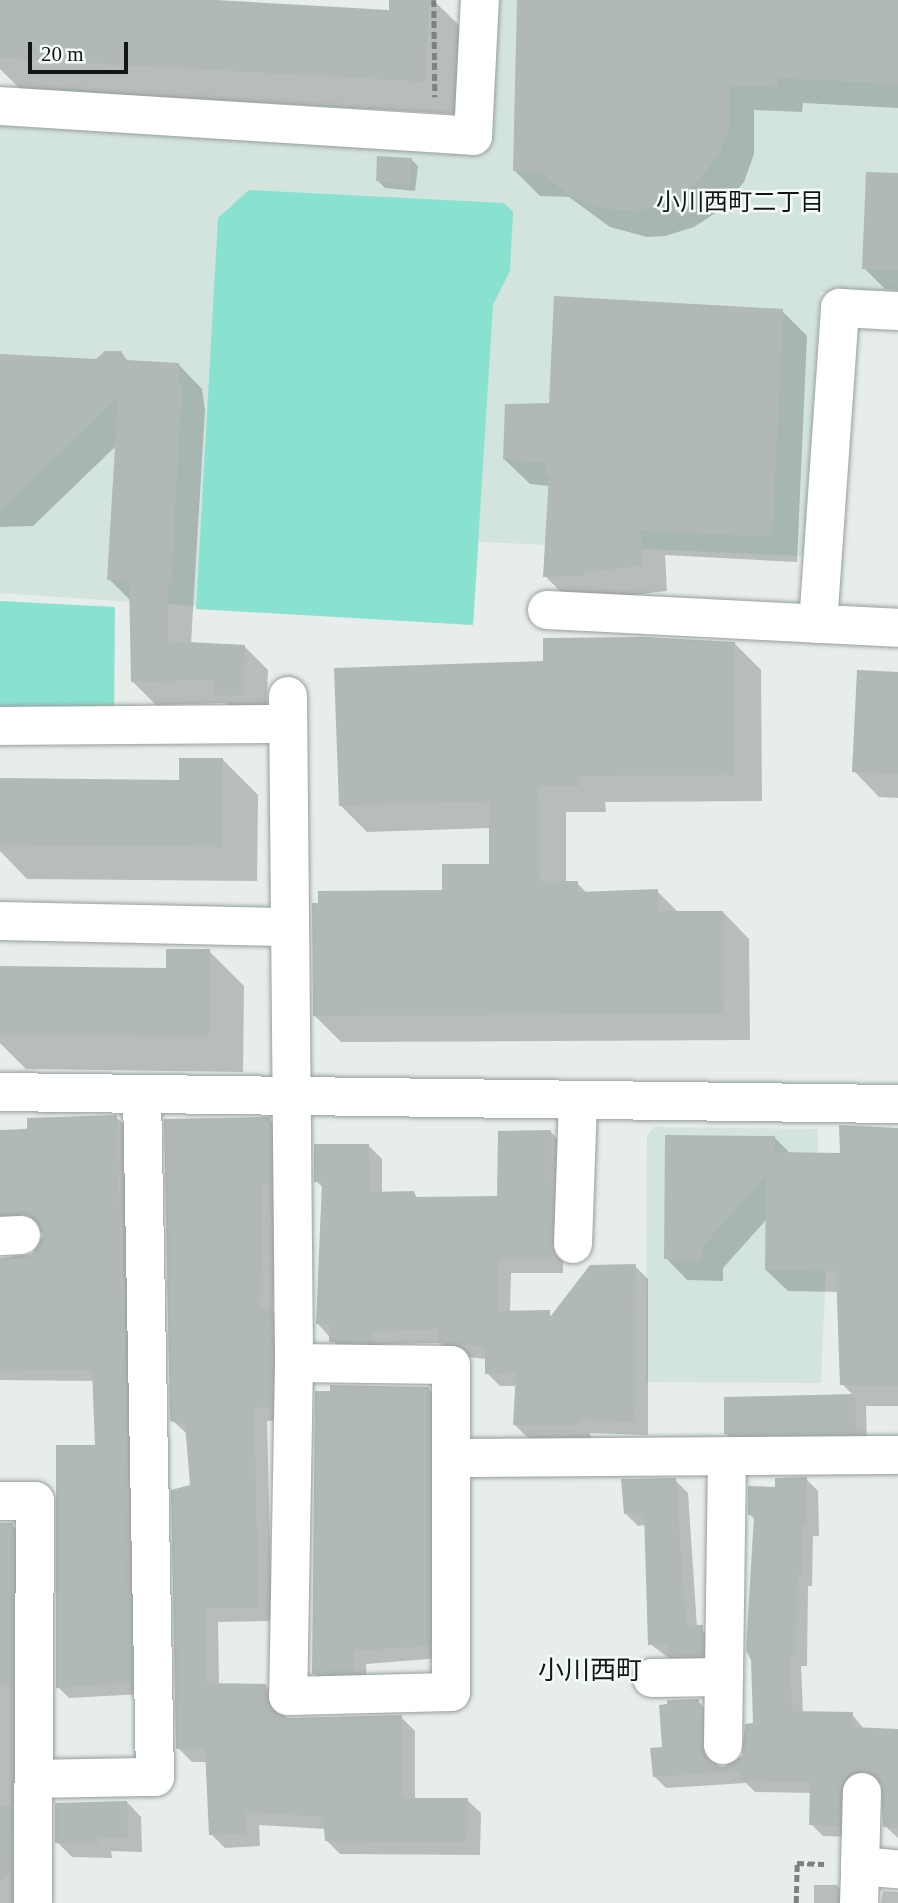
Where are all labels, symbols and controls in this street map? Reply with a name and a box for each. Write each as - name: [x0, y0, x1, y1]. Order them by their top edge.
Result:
- scale bar: [32, 28, 131, 72]
- text: 20 m: [41, 42, 84, 66]
- district label: 小川西町二丁目: [656, 189, 824, 217]
- district label: 小川西町: [538, 1655, 642, 1687]

